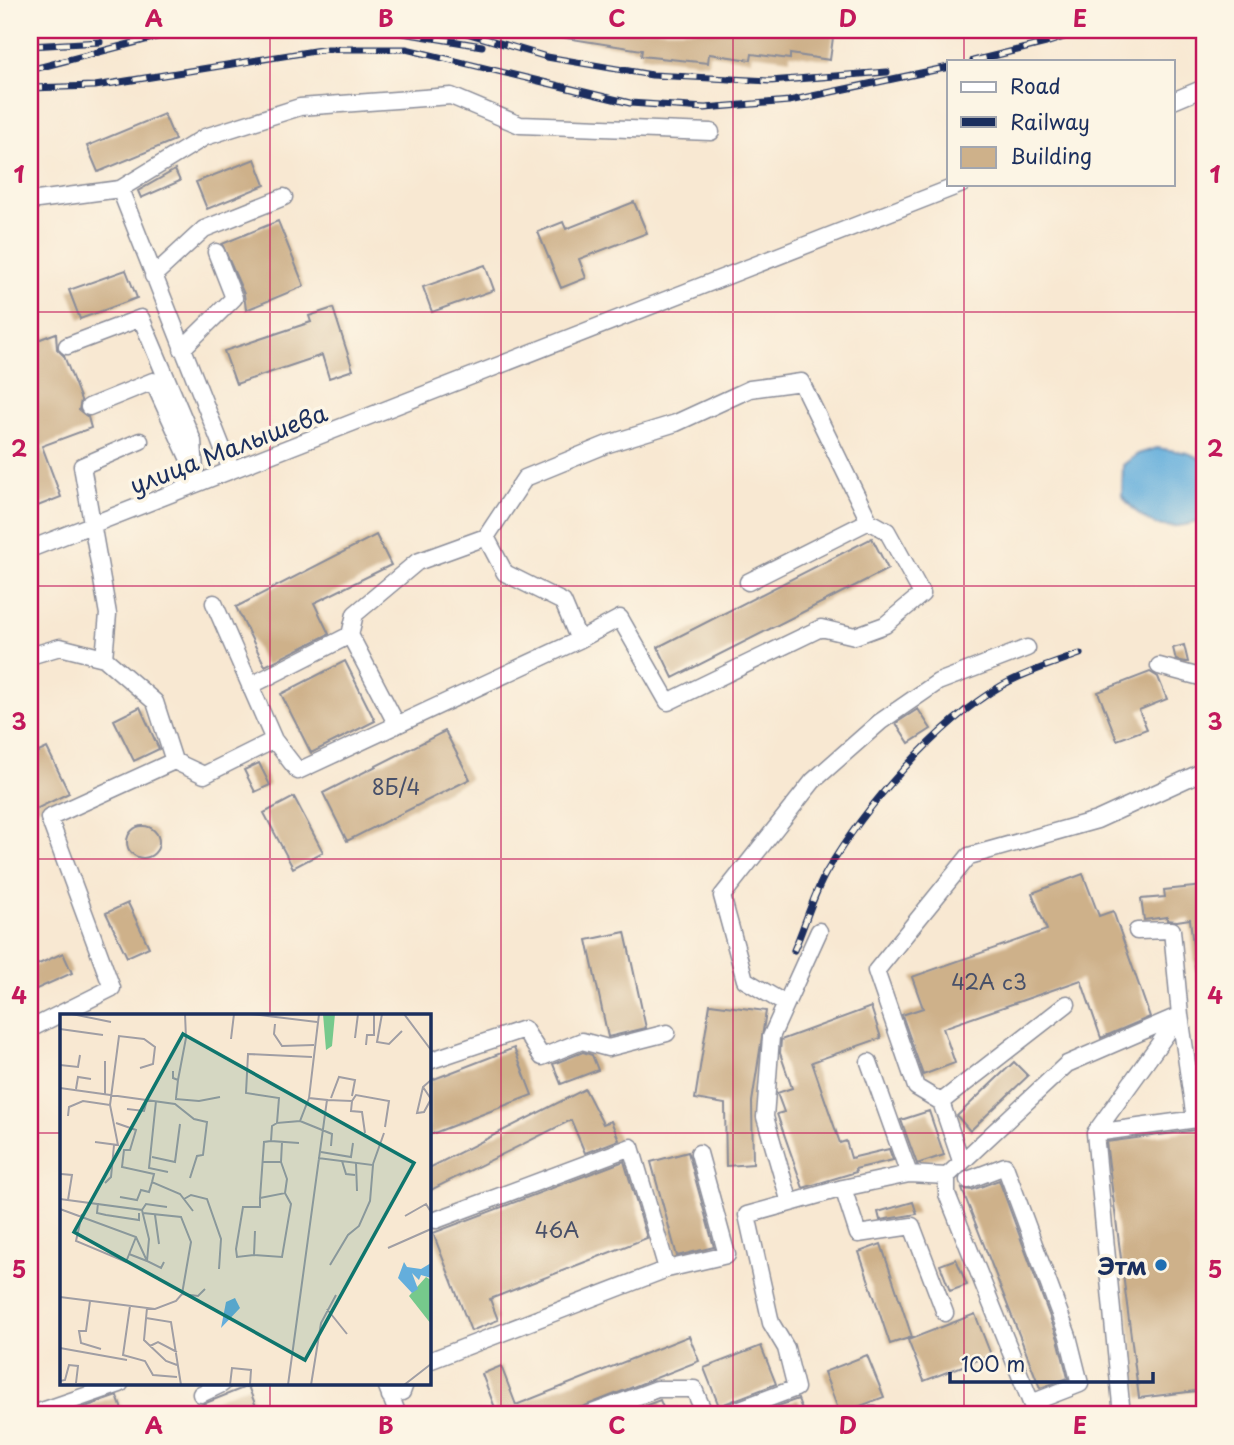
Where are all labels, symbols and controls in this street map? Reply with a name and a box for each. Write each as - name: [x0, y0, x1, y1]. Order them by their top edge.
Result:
- text: A: [145, 0, 163, 35]
- text: B: [378, 0, 394, 35]
- text: C: [608, 0, 626, 35]
- text: D: [839, 0, 857, 35]
- text: E: [1073, 0, 1087, 35]
- legend: [947, 60, 1174, 186]
- text: Road: [1010, 69, 1061, 101]
- text: Railway: [1010, 105, 1090, 137]
- text: Building: [1010, 139, 1092, 171]
- text: 1: [14, 156, 25, 191]
- text: 1: [1210, 156, 1221, 191]
- street label: улица Малышева: [124, 394, 332, 502]
- text: 2: [11, 430, 27, 465]
- text: 2: [1207, 430, 1223, 465]
- text: 3: [11, 703, 27, 738]
- text: 3: [1207, 703, 1223, 738]
- house number: 8Б/4: [372, 770, 420, 802]
- house number: 42А с3: [951, 965, 1027, 997]
- text: 4: [11, 977, 27, 1012]
- text: 4: [1207, 977, 1223, 1012]
- inset map: [60, 1014, 430, 1386]
- house number: 46А: [535, 1213, 579, 1245]
- place label: Этм: [1097, 1247, 1147, 1283]
- text: 5: [12, 1251, 26, 1286]
- text: 5: [1208, 1251, 1222, 1286]
- marker: Этм: [1153, 1257, 1169, 1273]
- scale bar: [950, 1340, 1154, 1384]
- text: 100 m: [961, 1347, 1025, 1379]
- text: A: [145, 1407, 163, 1442]
- text: B: [378, 1407, 394, 1442]
- text: C: [608, 1407, 626, 1442]
- text: D: [839, 1407, 857, 1442]
- text: E: [1073, 1407, 1087, 1442]

